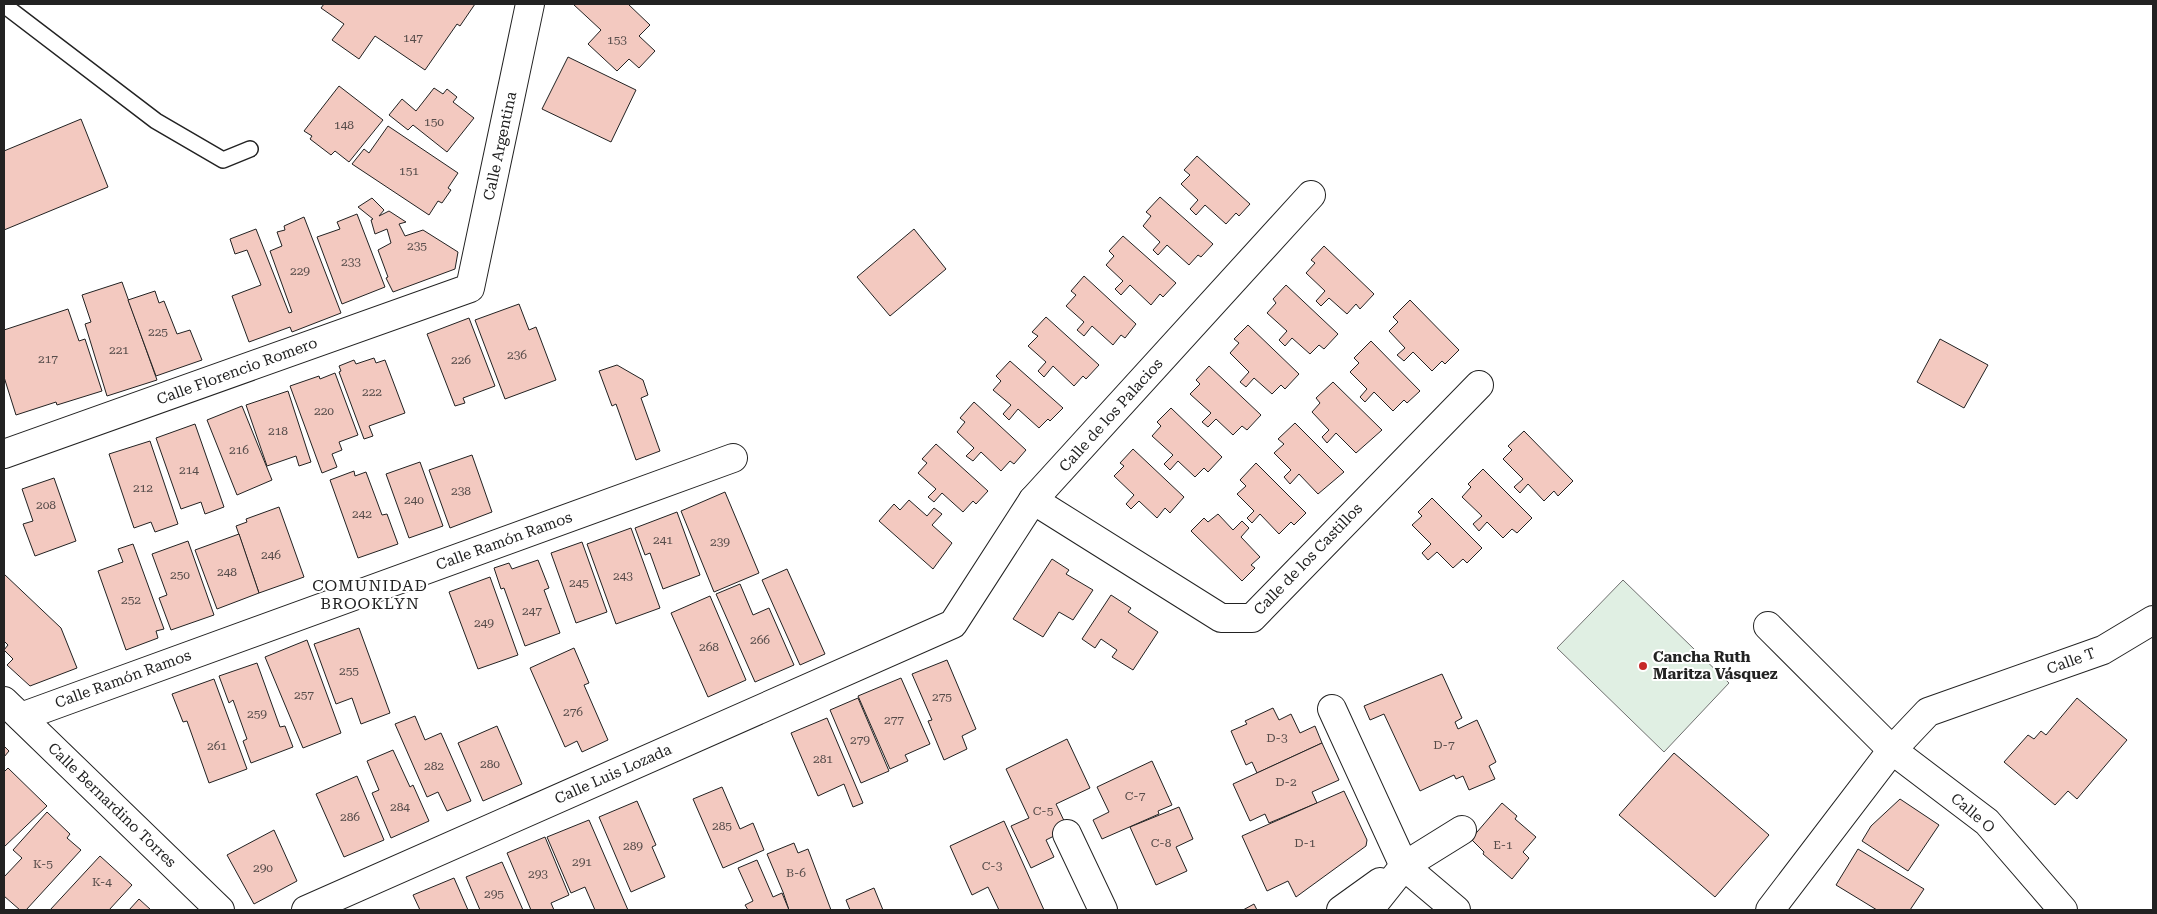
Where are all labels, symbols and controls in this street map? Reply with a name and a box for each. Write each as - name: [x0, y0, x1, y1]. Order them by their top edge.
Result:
- house number: 147: [403, 31, 423, 45]
- house number: 153: [607, 33, 627, 47]
- street label: Calle Argentina: [480, 90, 520, 202]
- house number: 150: [424, 115, 444, 129]
- house number: 148: [334, 118, 354, 132]
- house number: 151: [399, 164, 419, 178]
- house number: 235: [407, 239, 427, 253]
- house number: 233: [341, 255, 361, 269]
- house number: 229: [290, 264, 310, 278]
- house number: 225: [148, 325, 168, 339]
- street label: Calle Florencio Romero: [154, 334, 320, 408]
- house number: 221: [109, 343, 129, 357]
- house number: 236: [507, 348, 527, 362]
- house number: 217: [38, 352, 58, 366]
- house number: 226: [451, 353, 471, 367]
- street label: Calle de los Palacios: [1055, 355, 1167, 475]
- house number: 222: [362, 385, 382, 399]
- house number: 220: [314, 404, 334, 418]
- house number: 218: [268, 424, 288, 438]
- house number: 216: [229, 443, 249, 457]
- house number: 214: [179, 463, 199, 477]
- house number: 212: [133, 481, 153, 495]
- house number: 238: [451, 484, 471, 498]
- house number: 240: [404, 493, 424, 507]
- house number: 208: [36, 498, 56, 512]
- street label: Calle de los Castillos: [1250, 499, 1366, 619]
- house number: 242: [352, 507, 372, 521]
- street label: Calle Ramón Ramos: [434, 508, 574, 574]
- house number: 241: [653, 533, 673, 547]
- house number: 239: [710, 535, 730, 549]
- house number: 246: [261, 548, 281, 562]
- house number: 248: [217, 565, 237, 579]
- house number: 250: [170, 568, 190, 582]
- house number: 243: [613, 569, 633, 583]
- district label: COMUNIDAD BROOKLYN: [312, 576, 428, 613]
- house number: 245: [569, 576, 589, 590]
- house number: 252: [121, 593, 141, 607]
- house number: 247: [522, 604, 542, 618]
- house number: 249: [474, 616, 494, 630]
- house number: 266: [750, 633, 770, 647]
- house number: 268: [699, 640, 719, 654]
- street label: Calle T: [2044, 644, 2098, 678]
- street label: Calle Ramón Ramos: [53, 646, 193, 712]
- place label: Cancha Ruth Maritza Vásquez: [1653, 648, 1778, 683]
- marker: Cancha Ruth Maritza Vásquez: [1637, 660, 1649, 672]
- house number: 255: [339, 664, 359, 678]
- house number: 257: [294, 688, 314, 702]
- house number: 275: [932, 690, 952, 704]
- house number: 276: [563, 705, 583, 719]
- house number: 259: [247, 707, 267, 721]
- house number: 277: [884, 713, 904, 727]
- house number: D-3: [1266, 731, 1288, 745]
- house number: 279: [850, 733, 870, 747]
- house number: D-7: [1433, 738, 1455, 752]
- street label: Calle Bernardino Torres: [44, 739, 180, 871]
- house number: 261: [207, 739, 227, 753]
- street label: Calle Luis Lozada: [552, 740, 674, 808]
- house number: 281: [813, 752, 833, 766]
- house number: 280: [480, 757, 500, 771]
- house number: 282: [424, 759, 444, 773]
- house number: D-2: [1275, 775, 1297, 789]
- house number: C-7: [1125, 789, 1146, 803]
- street label: Calle O: [1947, 789, 1999, 837]
- house number: 284: [390, 800, 410, 814]
- house number: C-5: [1033, 804, 1054, 818]
- house number: 286: [340, 810, 360, 824]
- house number: 285: [712, 819, 732, 833]
- house number: C-8: [1151, 836, 1172, 850]
- house number: D-1: [1294, 836, 1316, 850]
- house number: E-1: [1493, 838, 1513, 852]
- house number: 289: [623, 839, 643, 853]
- house number: 291: [572, 855, 592, 869]
- house number: K-5: [33, 857, 53, 871]
- house number: C-3: [982, 859, 1003, 873]
- house number: 290: [253, 861, 273, 875]
- house number: B-6: [786, 866, 806, 880]
- house number: 293: [528, 867, 548, 881]
- house number: K-4: [92, 875, 112, 889]
- house number: 295: [484, 887, 504, 901]

